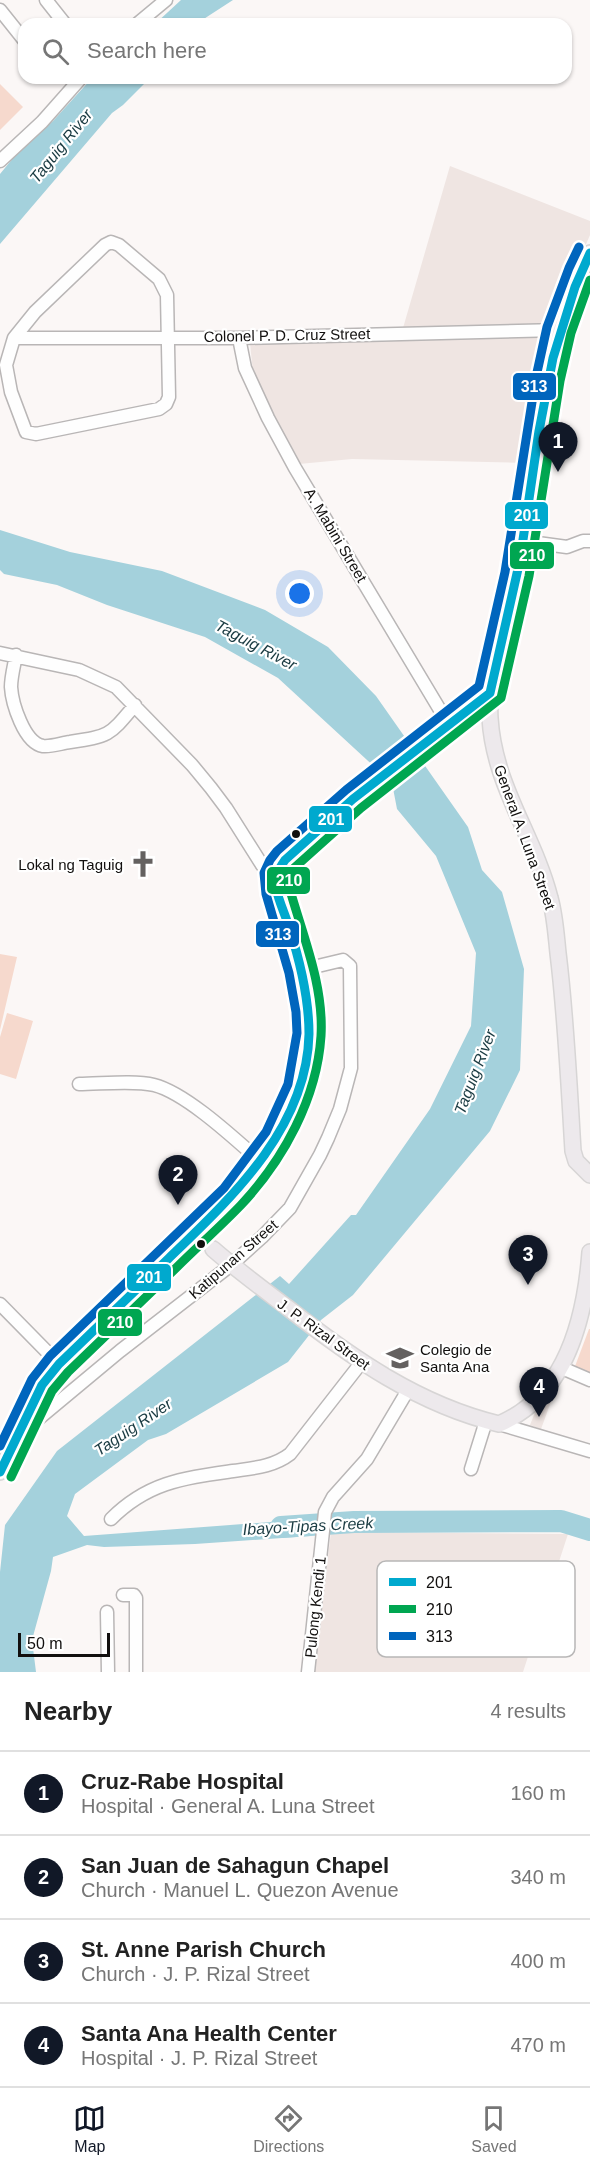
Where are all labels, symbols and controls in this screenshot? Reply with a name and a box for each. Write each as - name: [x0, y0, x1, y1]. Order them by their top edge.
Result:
- search box: [18, 18, 572, 84]
- icon: search: [39, 35, 72, 68]
- text: Search here: [87, 38, 207, 63]
- water label: Taguig River: [26, 105, 96, 186]
- street label: Colonel P. D. Cruz Street: [204, 325, 371, 345]
- line badge: 313: [512, 372, 557, 401]
- text: 313: [521, 378, 547, 395]
- pin: 1: [538, 422, 578, 472]
- street label: A. Mabini Street: [301, 485, 371, 586]
- line badge: 201: [504, 501, 549, 530]
- text: 201: [514, 507, 540, 524]
- line badge: 210: [509, 541, 555, 570]
- text: 210: [519, 547, 545, 564]
- your location: [285, 579, 314, 608]
- water label: Taguig River: [213, 617, 300, 674]
- street label: General A. Luna Street: [491, 762, 559, 912]
- line badge: 201: [308, 805, 353, 833]
- text: 201: [318, 811, 344, 828]
- unlabelled marker: [290, 828, 302, 840]
- church icon: Lokal ng Taguig: [128, 849, 158, 879]
- place label: Lokal ng Taguig: [18, 856, 123, 873]
- line badge: 210: [266, 866, 311, 895]
- text: 210: [276, 872, 302, 889]
- line badge: 313: [255, 920, 300, 948]
- text: 313: [265, 926, 291, 943]
- water label: Taguig River: [451, 1027, 499, 1117]
- pin: 2: [158, 1156, 198, 1205]
- street label: Katipunan Street: [185, 1215, 281, 1302]
- pin: 3: [508, 1236, 548, 1285]
- unlabelled marker: [195, 1238, 207, 1250]
- line badge: 201: [126, 1263, 172, 1292]
- text: 201: [136, 1269, 162, 1286]
- street label: J. P. Rizal Street: [275, 1295, 374, 1374]
- line badge: 210: [97, 1308, 143, 1337]
- text: 210: [107, 1314, 133, 1331]
- place label: Colegio de Santa Ana: [420, 1341, 492, 1375]
- school or university icon: Colegio de Santa Ana: [385, 1343, 415, 1373]
- pin: 4: [520, 1368, 558, 1417]
- water label: Taguig River: [91, 1395, 175, 1459]
- water label: Ibayo-Tipas Creek: [242, 1514, 375, 1538]
- street label: Pulong Kendi 1: [301, 1556, 329, 1658]
- legend: [377, 1561, 575, 1657]
- text: 201: [426, 1574, 453, 1591]
- text: 210: [426, 1601, 453, 1618]
- text: 313: [426, 1628, 453, 1645]
- scale bar: [18, 1630, 110, 1658]
- text: 50 m: [27, 1635, 63, 1652]
- text: Nearby: [24, 1696, 112, 1726]
- text: 4 results: [490, 1700, 566, 1722]
- text: Cruz-Rabe Hospital: [81, 1769, 284, 1794]
- text: 1: [38, 1782, 49, 1804]
- text: 160 m: [510, 1782, 566, 1804]
- text: Hospital · General A. Luna Street: [81, 1795, 375, 1817]
- text: San Juan de Sahagun Chapel: [81, 1853, 389, 1878]
- text: 2: [38, 1866, 49, 1888]
- text: 340 m: [510, 1866, 566, 1888]
- text: Church · Manuel L. Quezon Avenue: [81, 1879, 399, 1901]
- text: St. Anne Parish Church: [81, 1937, 326, 1962]
- text: 3: [38, 1950, 49, 1972]
- text: 400 m: [510, 1950, 566, 1972]
- text: Church · J. P. Rizal Street: [81, 1963, 310, 1985]
- text: Santa Ana Health Center: [81, 2021, 337, 2046]
- text: 4: [38, 2034, 49, 2056]
- text: 470 m: [510, 2034, 566, 2056]
- text: Hospital · J. P. Rizal Street: [81, 2047, 317, 2069]
- tab: Map: [73, 2102, 106, 2156]
- tab: Directions: [253, 2102, 324, 2156]
- tab: Saved: [471, 2102, 517, 2156]

